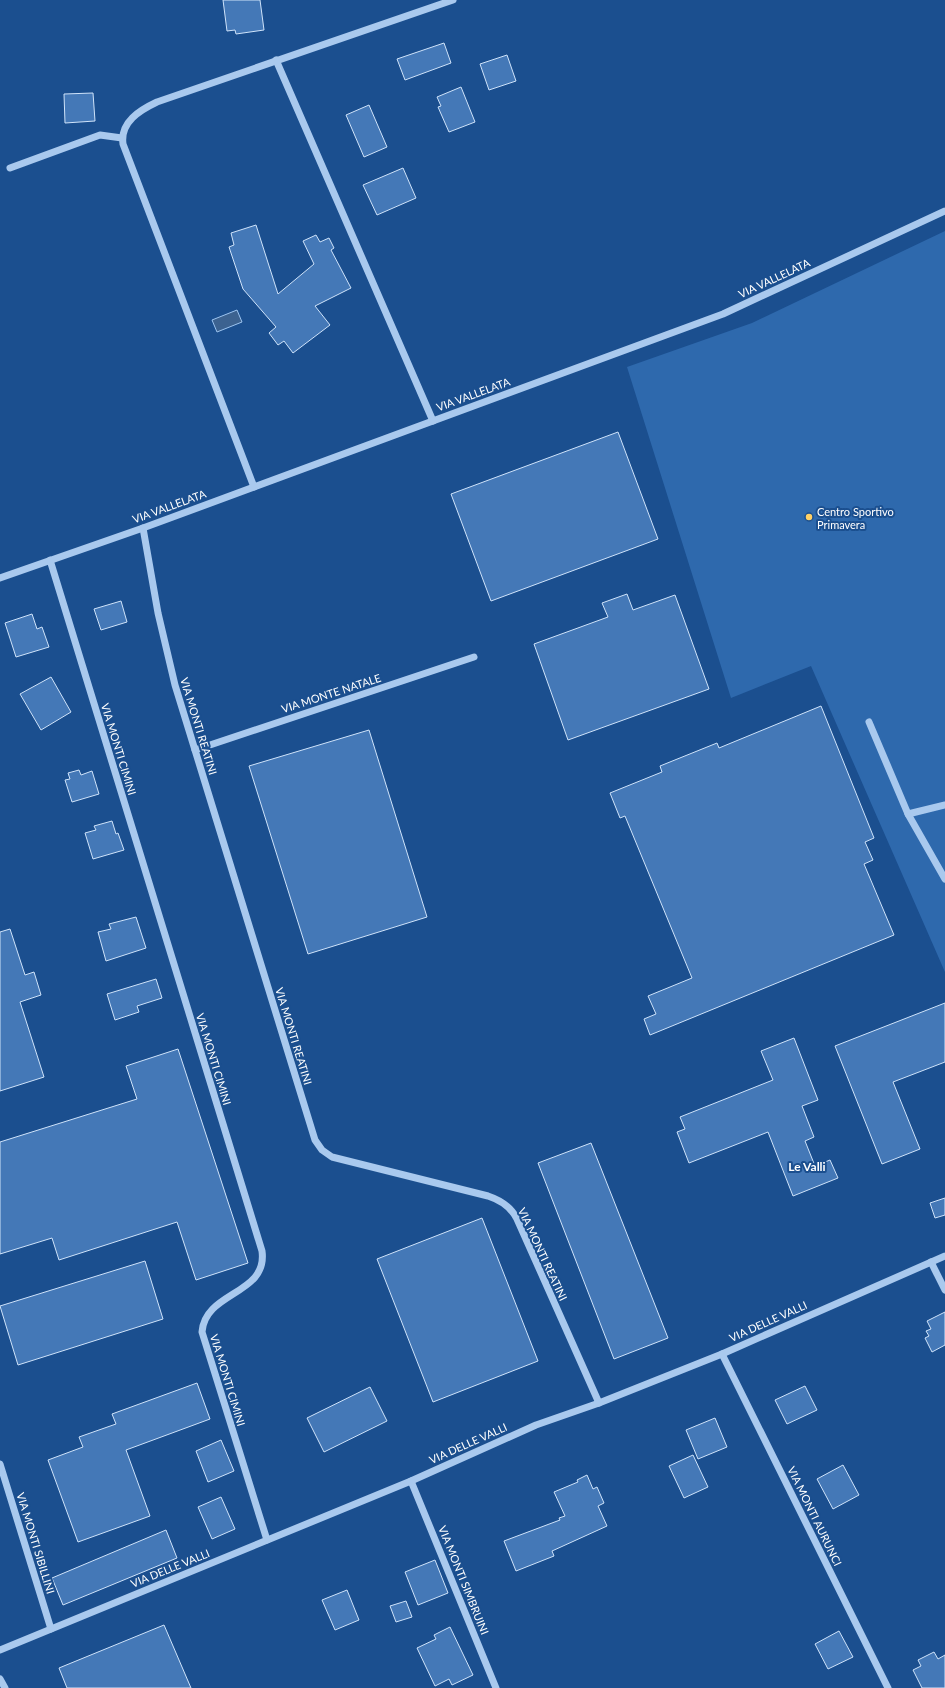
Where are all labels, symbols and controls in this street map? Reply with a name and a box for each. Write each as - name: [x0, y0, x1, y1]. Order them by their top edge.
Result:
- street label: VIA VALLELATA: [736, 256, 812, 300]
- street label: VIA VALLELATA: [434, 374, 512, 413]
- street label: VIA VALLELATA: [130, 486, 208, 525]
- place label: Centro Sportivo Primavera: [817, 505, 894, 531]
- marker: Centro Sportivo Primavera: [804, 512, 814, 522]
- street label: VIA MONTE NATALE: [280, 671, 382, 715]
- street label: VIA MONTI REATINI: [178, 676, 220, 776]
- street label: VIA MONTI CIMINI: [99, 701, 139, 797]
- street label: VIA MONTI REATINI: [273, 986, 315, 1086]
- street label: VIA MONTI CIMINI: [194, 1011, 234, 1107]
- district label: Le Valli: [788, 1159, 826, 1174]
- street label: VIA MONTI REATINI: [516, 1205, 570, 1303]
- street label: VIA DELLE VALLI: [727, 1298, 809, 1344]
- street label: VIA MONTI CIMINI: [208, 1332, 248, 1428]
- street label: VIA DELLE VALLI: [427, 1420, 509, 1466]
- street label: VIA MONTI AURUNCI: [785, 1464, 845, 1568]
- street label: VIA MONTI SIBILLINI: [14, 1491, 58, 1595]
- street label: VIA MONTI SIMBRUINI: [436, 1524, 492, 1636]
- street label: VIA DELLE VALLI: [129, 1546, 211, 1590]

